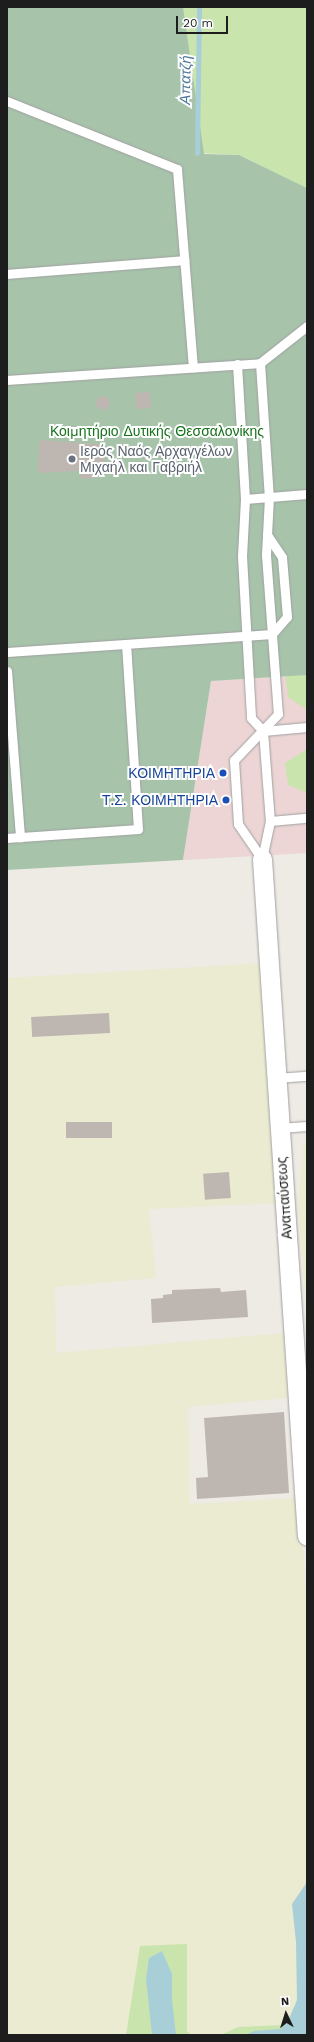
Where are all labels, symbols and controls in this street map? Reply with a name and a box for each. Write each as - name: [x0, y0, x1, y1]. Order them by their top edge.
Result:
- scale bar: [178, 8, 230, 34]
- text: 20 m: [183, 16, 213, 30]
- water label: Απατζή: [177, 55, 195, 105]
- park label: Κοιμητήριο Δυτικής Θεσσαλονίκης: [50, 423, 264, 439]
- place label: Ιερός Ναός Αρχαγγέλων Μιχαήλ και Γαβριήλ: [80, 443, 232, 476]
- marker: Ιερός Ναός Αρχαγγέλων Μιχαήλ και Γαβριήλ: [67, 454, 77, 464]
- place label: ΚΟΙΜΗΤΗΡΙΑ: [128, 765, 215, 781]
- marker: ΚΟΙΜΗΤΗΡΙΑ: [218, 768, 228, 778]
- place label: Τ.Σ. ΚΟΙΜΗΤΗΡΙΑ: [102, 792, 218, 808]
- marker: Τ.Σ. ΚΟΙΜΗΤΗΡΙΑ: [221, 795, 231, 805]
- street label: Αναπαύσεως: [273, 1156, 295, 1240]
- north arrow: [266, 1994, 306, 2034]
- text: N: [281, 1995, 290, 2008]

